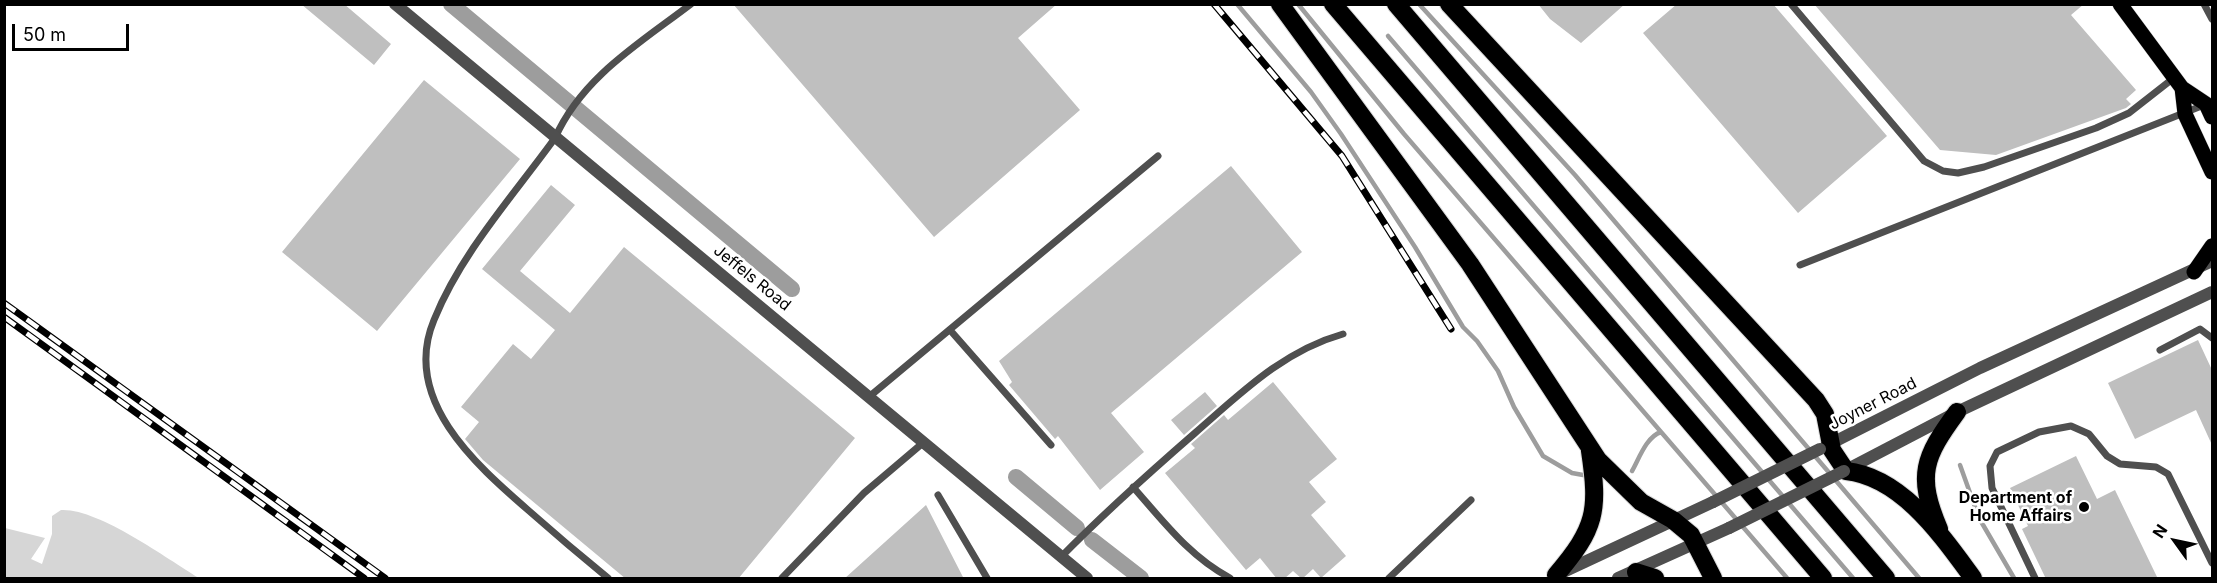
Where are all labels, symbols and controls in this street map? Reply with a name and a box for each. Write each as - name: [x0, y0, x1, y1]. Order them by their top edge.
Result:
- scale bar: [15, 12, 132, 50]
- text: 50 m: [23, 24, 66, 45]
- street label: Jeffels Road: [709, 241, 795, 315]
- street label: Joyner Road: [1826, 374, 1920, 434]
- place label: Department of Home Affairs: [1959, 488, 2072, 526]
- marker: Department of Home Affairs: [2077, 500, 2091, 514]
- north arrow: [2145, 511, 2205, 571]
- text: N: [2148, 521, 2172, 542]

